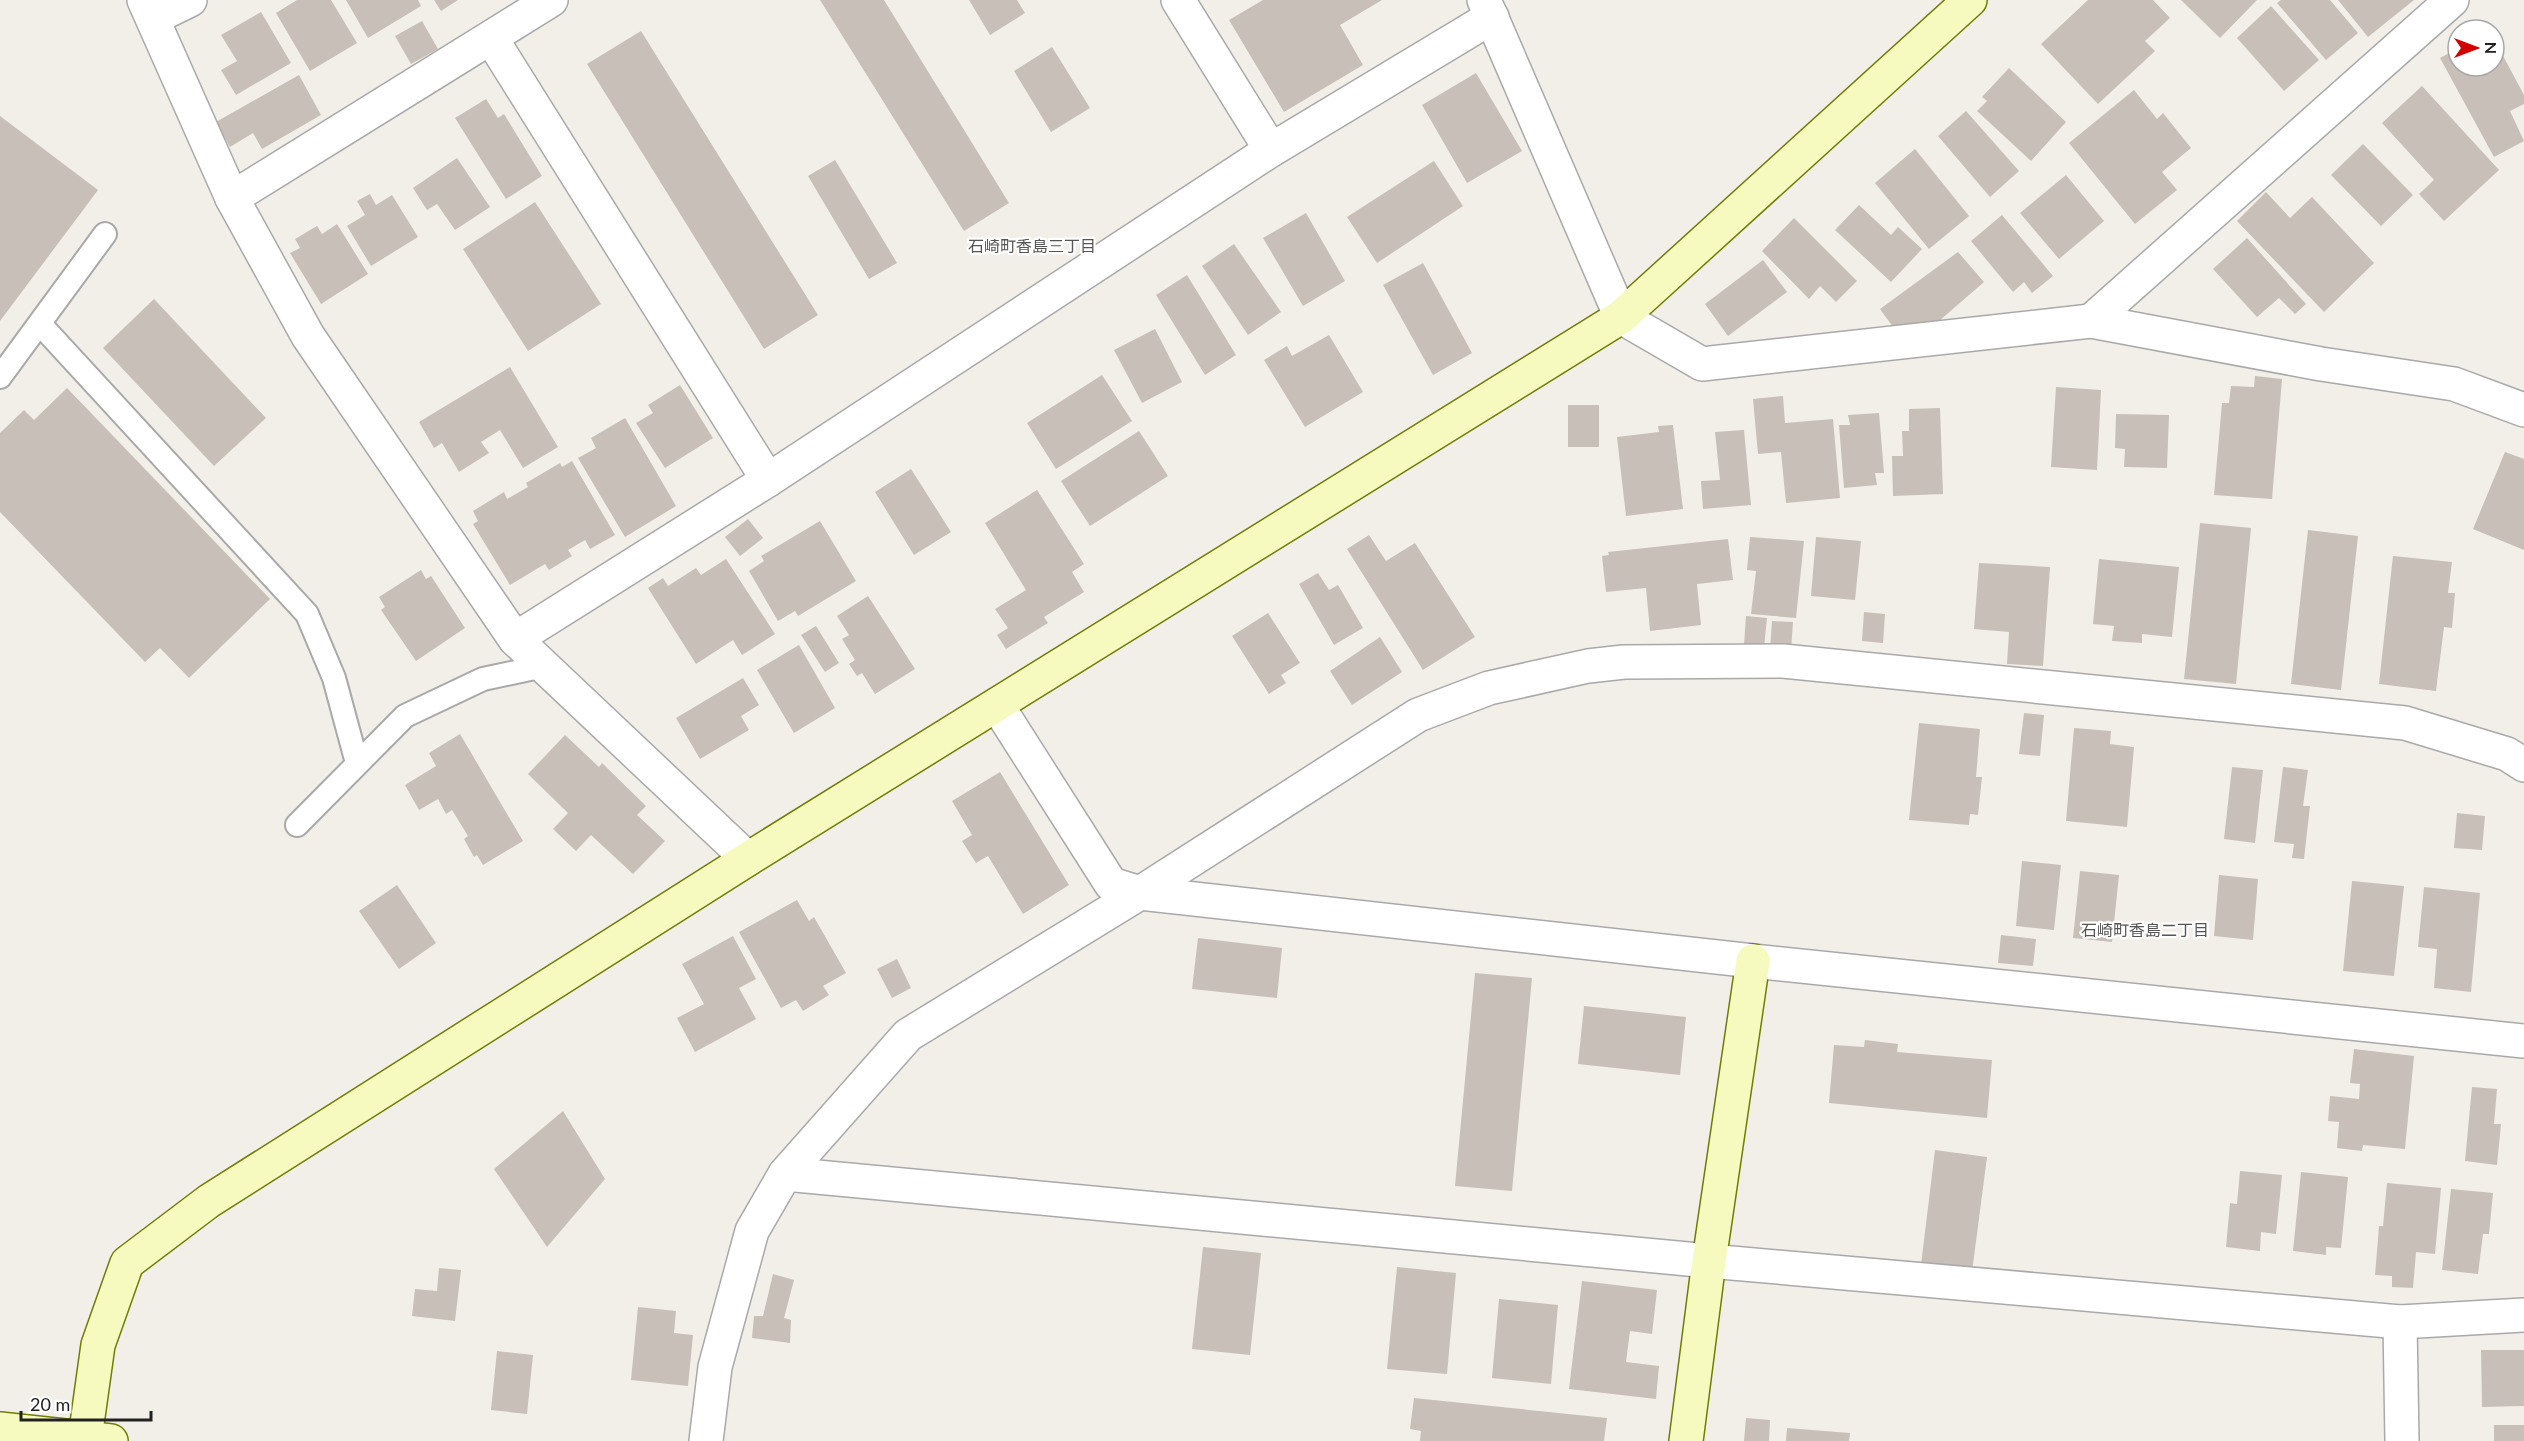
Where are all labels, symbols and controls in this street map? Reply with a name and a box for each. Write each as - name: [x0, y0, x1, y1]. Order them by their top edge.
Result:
- north arrow: [2446, 18, 2506, 78]
- text: N: [2482, 42, 2501, 54]
- district label: 石崎町香島三丁目: [968, 236, 1096, 255]
- district label: 石崎町香島二丁目: [2081, 920, 2209, 939]
- scale bar: [21, 1384, 152, 1422]
- text: 20 m: [30, 1393, 70, 1415]

